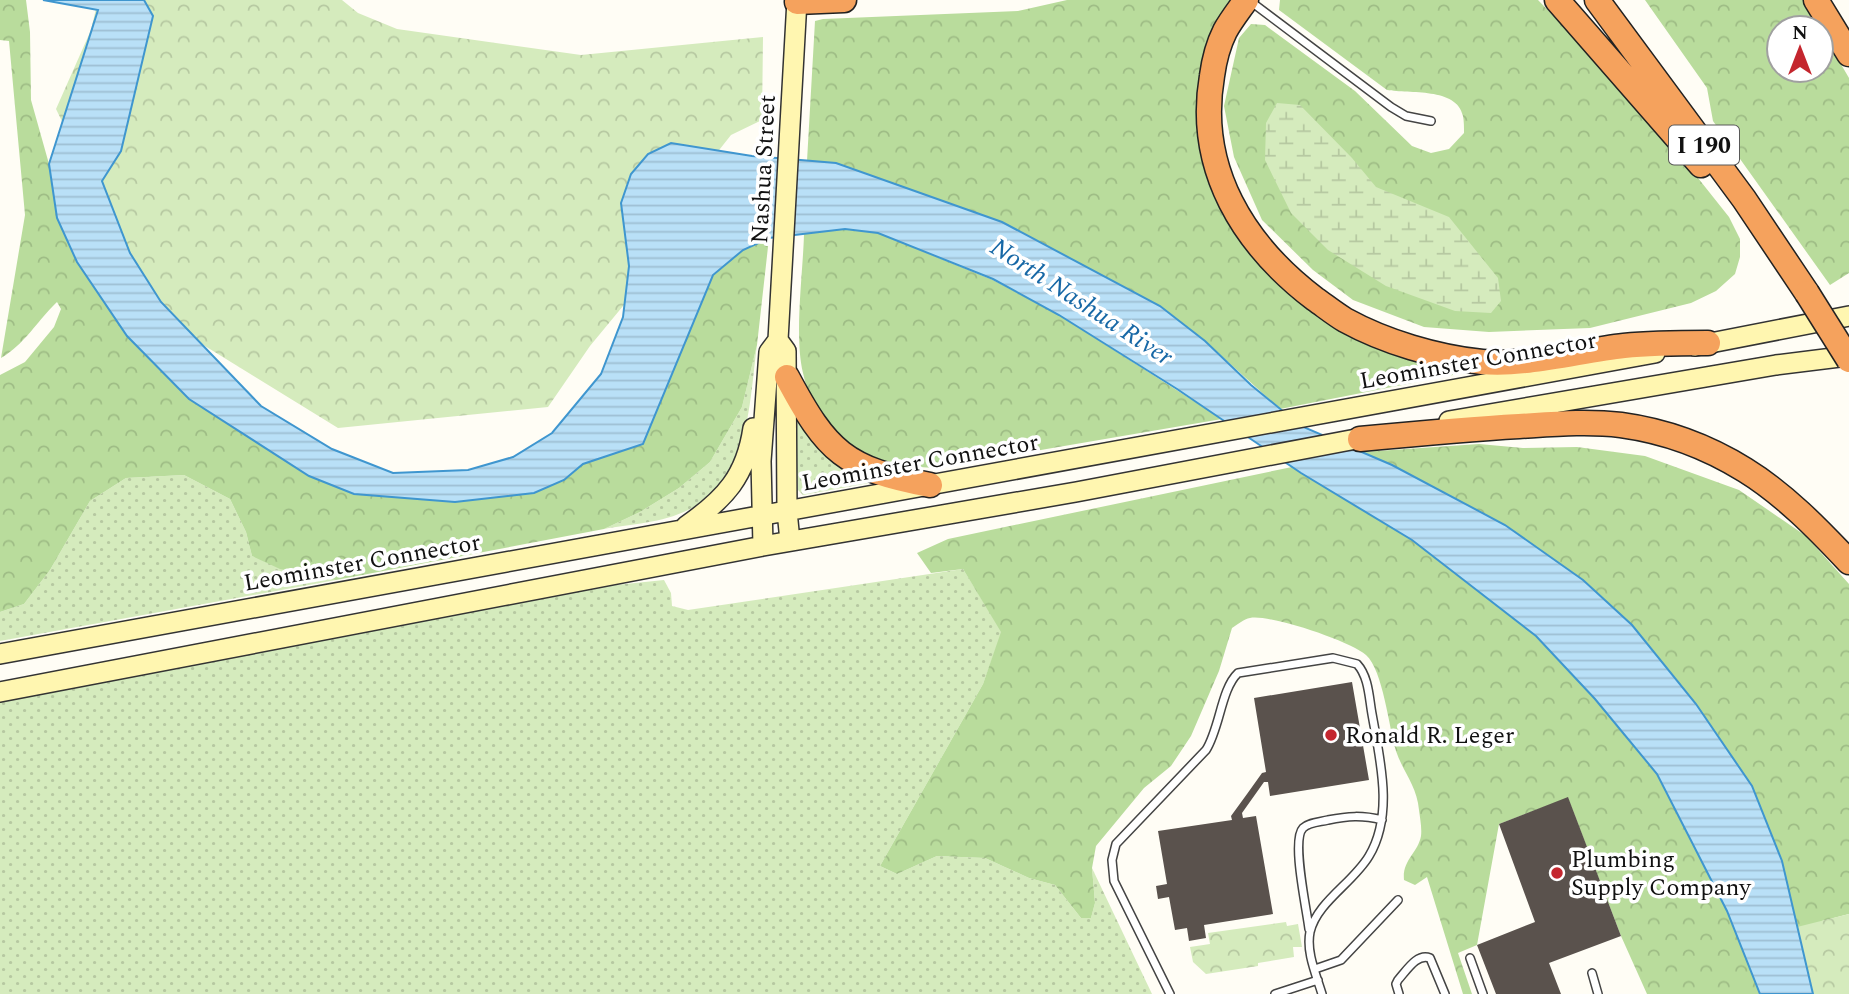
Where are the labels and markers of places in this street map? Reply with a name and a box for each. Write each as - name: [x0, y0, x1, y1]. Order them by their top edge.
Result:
- place label: Ronald R. Leger: [1345, 718, 1514, 754]
- marker: Ronald R. Leger: [1323, 727, 1339, 743]
- place label: Plumbing Supply Company: [1571, 842, 1752, 906]
- marker: Plumbing Supply Company: [1549, 865, 1565, 881]

